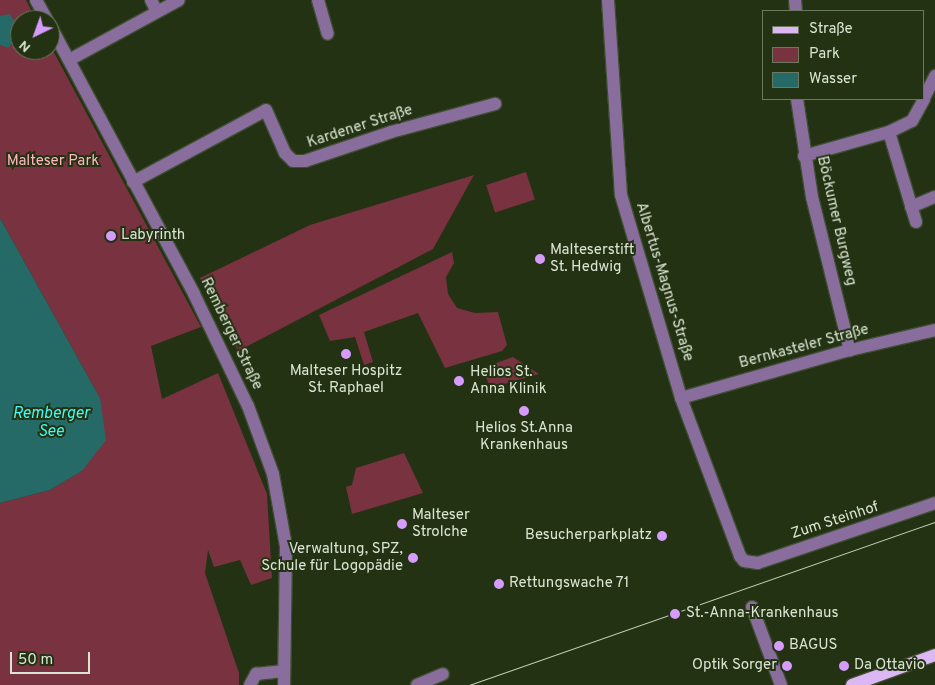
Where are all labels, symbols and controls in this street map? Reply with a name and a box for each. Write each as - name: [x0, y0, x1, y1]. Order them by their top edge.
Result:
- north arrow: [10, 10, 60, 60]
- legend: [762, 10, 925, 100]
- text: Straße: [809, 20, 853, 39]
- text: N: [16, 36, 35, 55]
- text: Park: [809, 45, 840, 64]
- text: Wasser: [809, 70, 857, 89]
- street label: Kardener Straße: [305, 101, 415, 153]
- park label: Malteser Park: [7, 153, 99, 171]
- street label: Böckumer Burgweg: [812, 154, 860, 288]
- street label: Albertus-Magnus-Straße: [631, 200, 697, 364]
- place label: Labyrinth: [121, 227, 185, 245]
- marker: Labyrinth: [105, 230, 117, 242]
- place label: Malteserstift St. Hedwig: [550, 241, 635, 276]
- marker: Malteserstift St. Hedwig: [534, 253, 546, 265]
- street label: Remberger Straße: [196, 275, 266, 393]
- street label: Bernkasteler Straße: [737, 321, 871, 373]
- marker: Malteser Hospitz St. Raphael: [340, 348, 352, 360]
- place label: Malteser Hospitz St. Raphael: [290, 362, 402, 397]
- place label: Helios St. Anna Klinik: [470, 363, 547, 398]
- marker: Helios St. Anna Klinik: [452, 374, 466, 388]
- water label: Remberger See: [12, 404, 90, 442]
- marker: Helios St.Anna Krankenhaus: [518, 405, 530, 417]
- place label: Helios St.Anna Krankenhaus: [475, 419, 573, 454]
- street label: Zum Steinhof: [789, 498, 881, 544]
- place label: Malteser Strolche: [412, 506, 470, 541]
- marker: Malteser Strolche: [396, 518, 408, 530]
- place label: Besucherparkplatz: [525, 527, 652, 545]
- marker: Besucherparkplatz: [656, 530, 668, 542]
- place label: Verwaltung, SPZ, Schule für Logopädie: [261, 540, 403, 575]
- marker: Verwaltung, SPZ, Schule für Logopädie: [407, 552, 419, 564]
- place label: Rettungswache 71: [509, 575, 630, 593]
- marker: Rettungswache 71: [493, 578, 505, 590]
- place label: St.-Anna-Krankenhaus: [686, 605, 838, 623]
- marker: St.-Anna-Krankenhaus: [668, 607, 682, 621]
- place label: BAGUS: [789, 637, 838, 655]
- marker: BAGUS: [773, 640, 785, 652]
- scale bar: [12, 642, 92, 674]
- text: 50 m: [18, 651, 53, 670]
- place label: Optik Sorger: [692, 657, 777, 675]
- place label: Da Ottavio: [854, 657, 925, 675]
- marker: Optik Sorger: [781, 660, 793, 672]
- marker: Da Ottavio: [838, 660, 850, 672]

